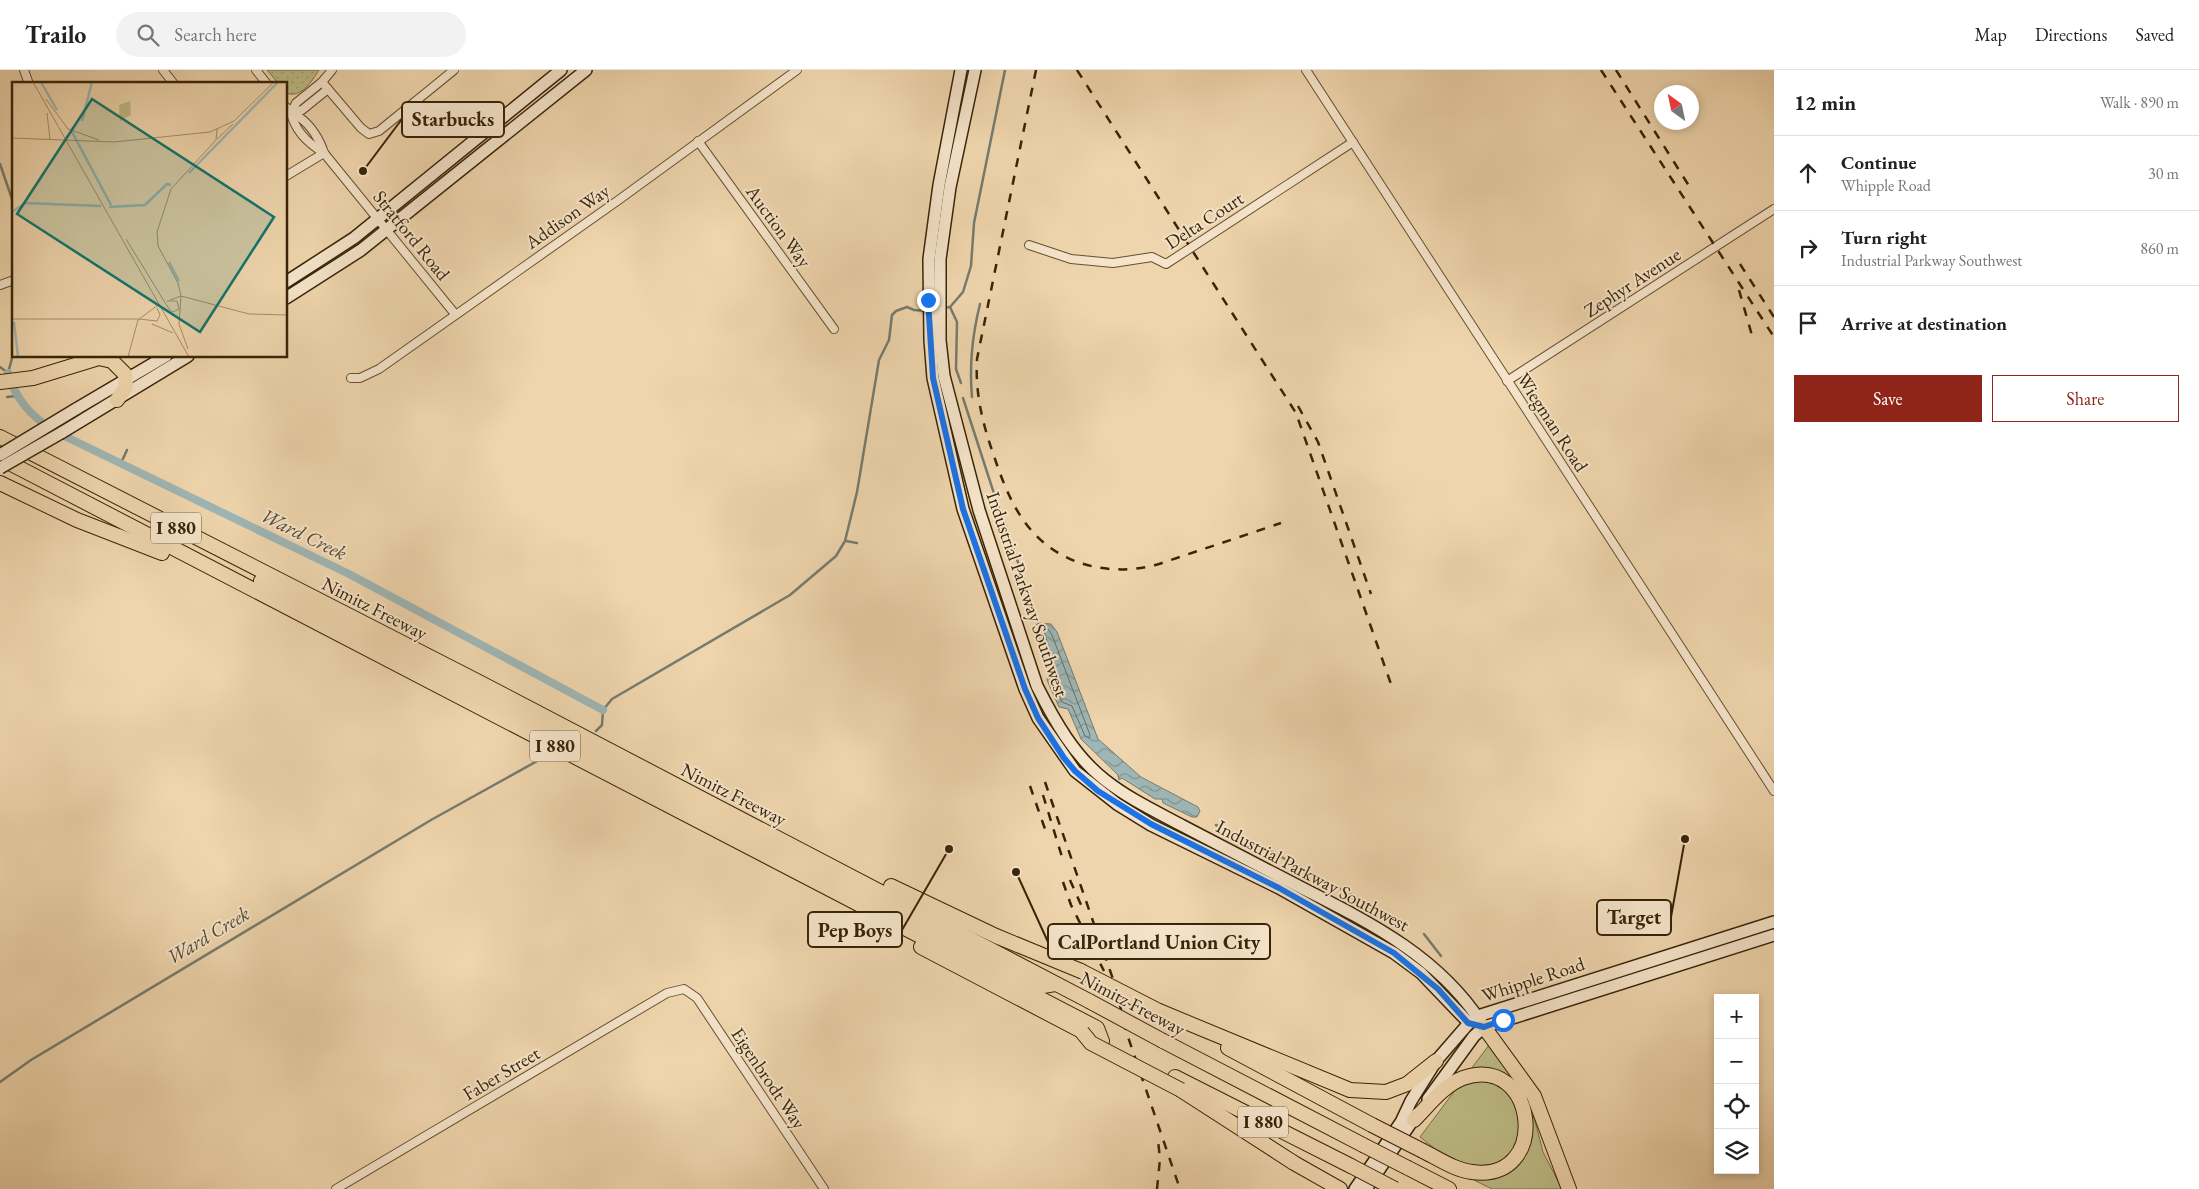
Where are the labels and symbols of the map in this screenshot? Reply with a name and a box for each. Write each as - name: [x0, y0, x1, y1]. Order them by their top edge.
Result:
- inset map: [12, 82, 288, 358]
- north arrow: [1654, 85, 1699, 130]
- callout: Starbucks: [402, 102, 504, 137]
- text: Starbucks: [412, 106, 494, 132]
- street label: Addison Way: [519, 178, 615, 255]
- street label: Auction Way: [740, 179, 817, 273]
- street label: Stratford Road: [368, 185, 456, 286]
- street label: Delta Court: [1160, 186, 1248, 255]
- street label: Zephyr Avenue: [1579, 242, 1685, 323]
- route end: [917, 289, 940, 312]
- street label: Wiegman Road: [1511, 368, 1594, 477]
- street label: Industrial Parkway Southwest: [981, 488, 1074, 700]
- water label: Ward Creek: [257, 502, 351, 566]
- road number: I 880: [151, 512, 201, 543]
- street label: Nimitz Freeway: [318, 571, 432, 646]
- road number: I 880: [530, 730, 580, 761]
- street label: Nimitz Freeway: [677, 757, 791, 832]
- street label: Industrial Parkway Southwest: [1212, 814, 1414, 937]
- water label: Ward Creek: [162, 900, 254, 970]
- callout: Target: [1597, 900, 1671, 935]
- text: Target: [1607, 904, 1662, 930]
- callout: Pep Boys: [808, 912, 902, 947]
- text: Pep Boys: [818, 917, 892, 943]
- callout: CalPortland Union City: [1048, 924, 1270, 959]
- text: CalPortland Union City: [1058, 929, 1261, 955]
- street label: Whipple Road: [1478, 951, 1588, 1008]
- street label: Nimitz Freeway: [1076, 965, 1190, 1042]
- route start: [1492, 1009, 1515, 1032]
- street label: Eigenbrodt Way: [725, 1023, 812, 1134]
- street label: Faber Street: [458, 1041, 545, 1106]
- road number: I 880: [1238, 1106, 1288, 1138]

